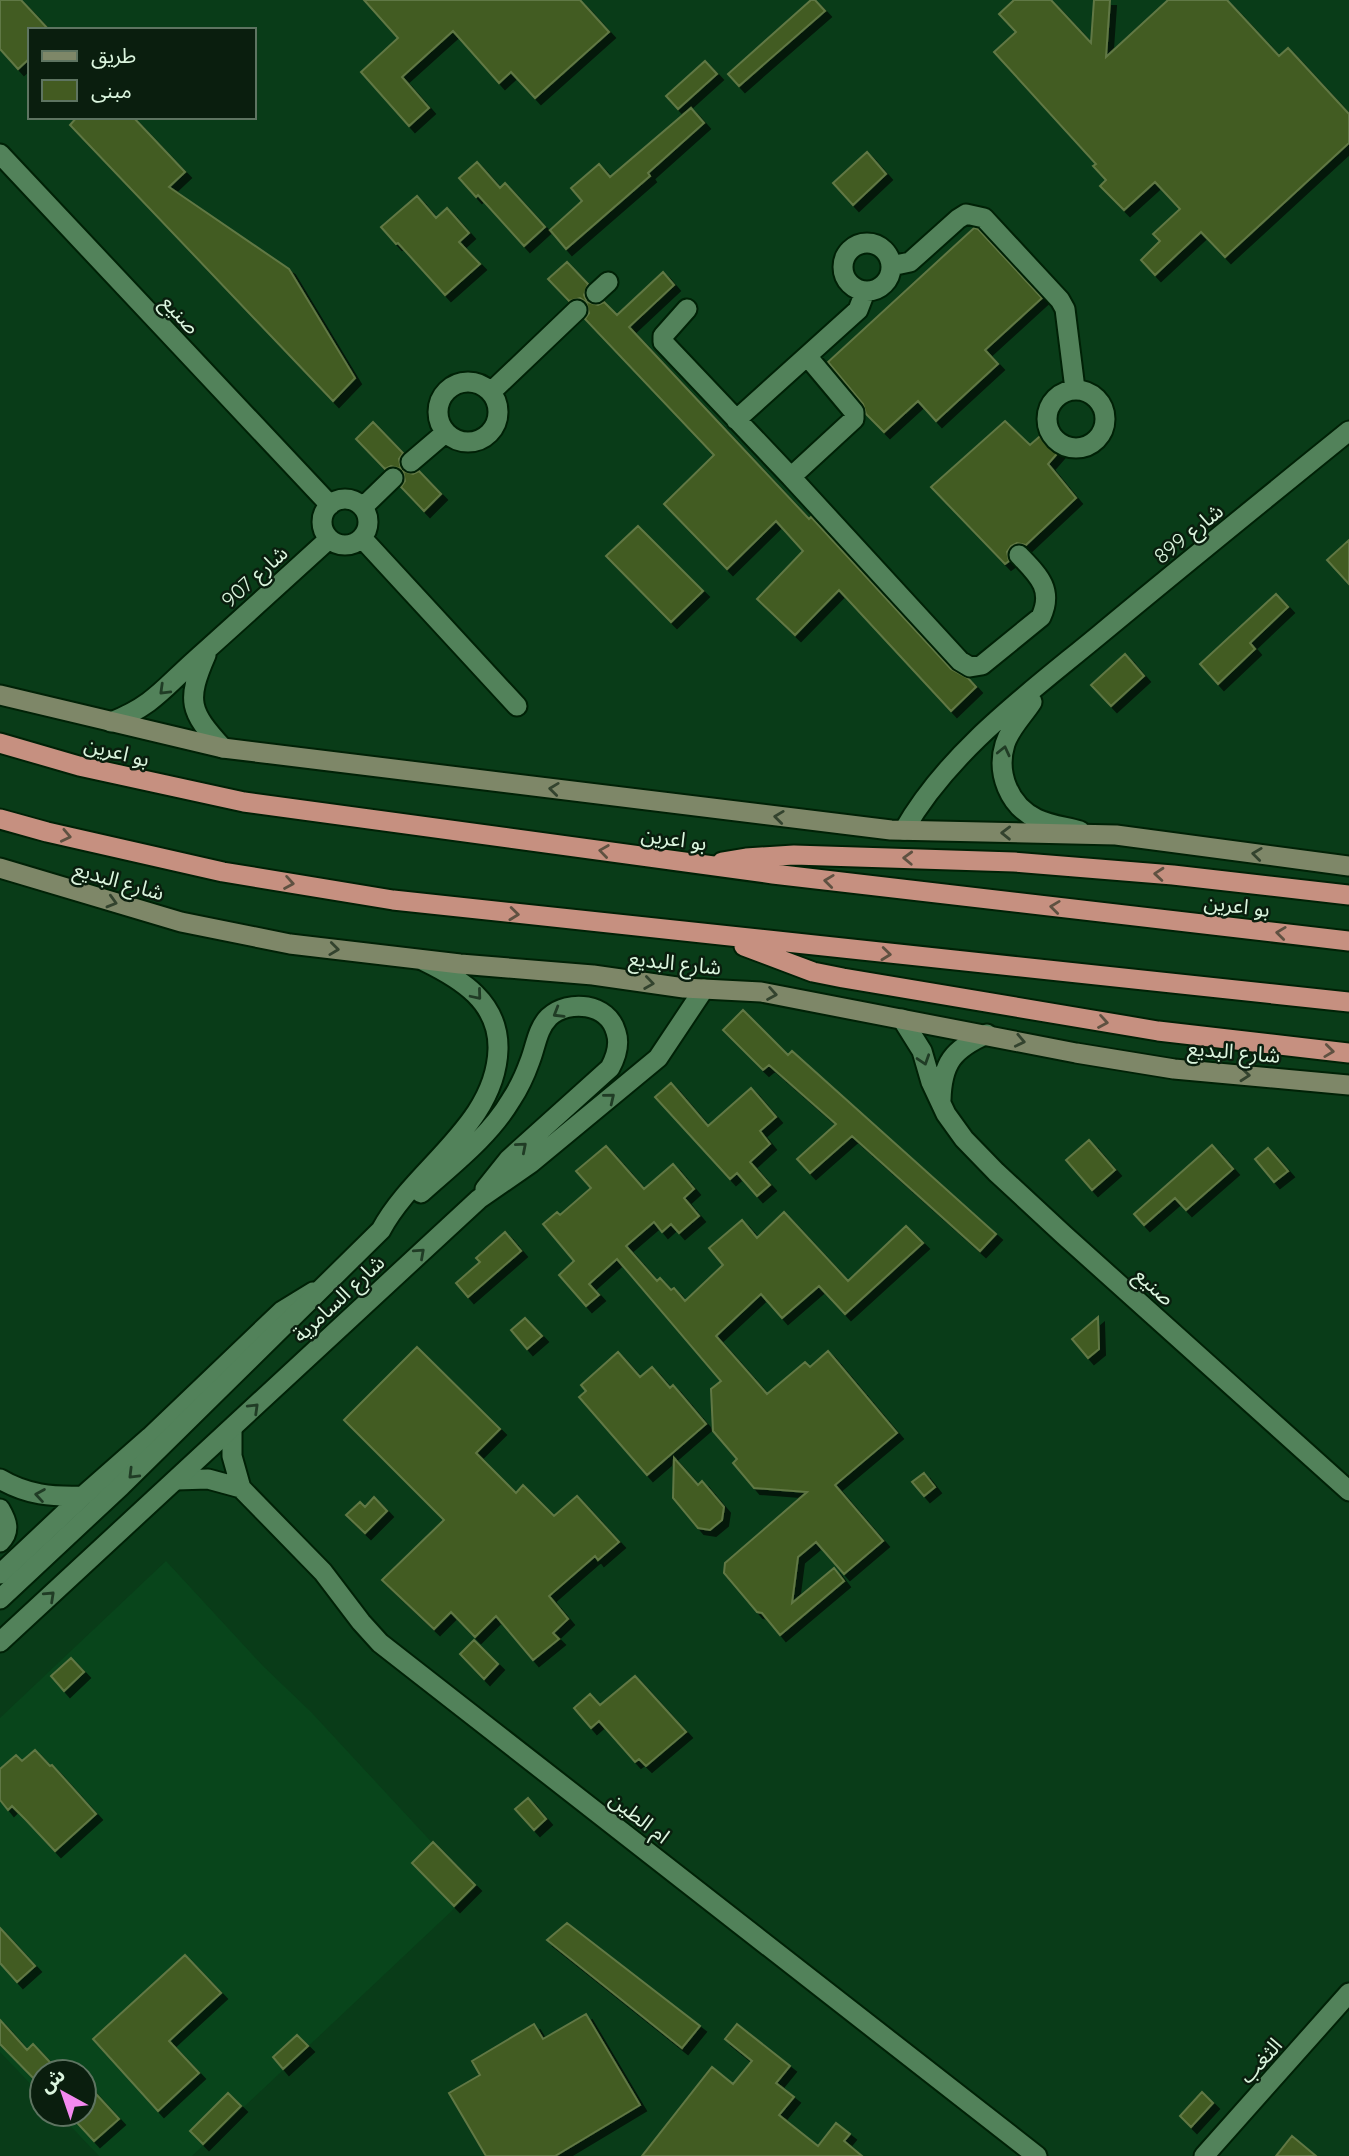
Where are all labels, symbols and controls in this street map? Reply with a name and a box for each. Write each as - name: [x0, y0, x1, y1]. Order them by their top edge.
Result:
- legend: [28, 28, 256, 119]
- text: طريق: [91, 42, 136, 69]
- text: مبنى: [91, 77, 132, 103]
- street label: صنيع: [154, 289, 206, 341]
- street label: شارع 899: [1148, 497, 1230, 571]
- street label: شارع 907: [215, 539, 295, 615]
- one-way arrow: [159, 682, 172, 695]
- street label: بو اعرين: [82, 730, 152, 772]
- one-way arrow: [996, 745, 1011, 757]
- one-way arrow: [548, 782, 560, 797]
- one-way arrow: [774, 810, 785, 825]
- street label: بو اعرين: [639, 821, 709, 855]
- one-way arrow: [1000, 825, 1011, 840]
- one-way arrow: [60, 828, 72, 843]
- one-way arrow: [598, 844, 610, 859]
- one-way arrow: [1251, 846, 1263, 861]
- one-way arrow: [902, 851, 913, 866]
- street label: شارع البديع: [70, 855, 167, 908]
- one-way arrow: [1154, 867, 1165, 882]
- one-way arrow: [823, 873, 835, 888]
- one-way arrow: [283, 875, 294, 890]
- street label: بو اعرين: [1203, 888, 1271, 922]
- one-way arrow: [106, 893, 118, 908]
- one-way arrow: [1049, 899, 1061, 914]
- one-way arrow: [509, 906, 520, 921]
- one-way arrow: [1275, 925, 1287, 940]
- one-way arrow: [329, 942, 340, 957]
- street label: شارع البديع: [627, 944, 723, 983]
- one-way arrow: [881, 946, 892, 961]
- one-way arrow: [643, 976, 655, 991]
- one-way arrow: [767, 986, 778, 1001]
- one-way arrow: [468, 988, 481, 1000]
- one-way arrow: [553, 1005, 566, 1018]
- one-way arrow: [1097, 1014, 1109, 1029]
- one-way arrow: [1014, 1033, 1026, 1048]
- street label: شارع البديع: [1186, 1034, 1281, 1071]
- one-way arrow: [1323, 1043, 1334, 1058]
- one-way arrow: [916, 1054, 931, 1066]
- one-way arrow: [1239, 1067, 1250, 1082]
- one-way arrow: [603, 1093, 615, 1106]
- one-way arrow: [514, 1143, 527, 1155]
- street label: شارع السامرية: [287, 1249, 391, 1349]
- one-way arrow: [412, 1249, 425, 1261]
- street label: صنيع: [1128, 1261, 1181, 1313]
- one-way arrow: [246, 1404, 259, 1417]
- one-way arrow: [129, 1466, 142, 1479]
- one-way arrow: [34, 1487, 46, 1502]
- one-way arrow: [42, 1591, 55, 1604]
- street label: ام الطين: [602, 1785, 675, 1852]
- street label: الثغب: [1233, 2032, 1287, 2088]
- north arrow: [28, 2058, 98, 2128]
- text: ش: [34, 2062, 70, 2098]

